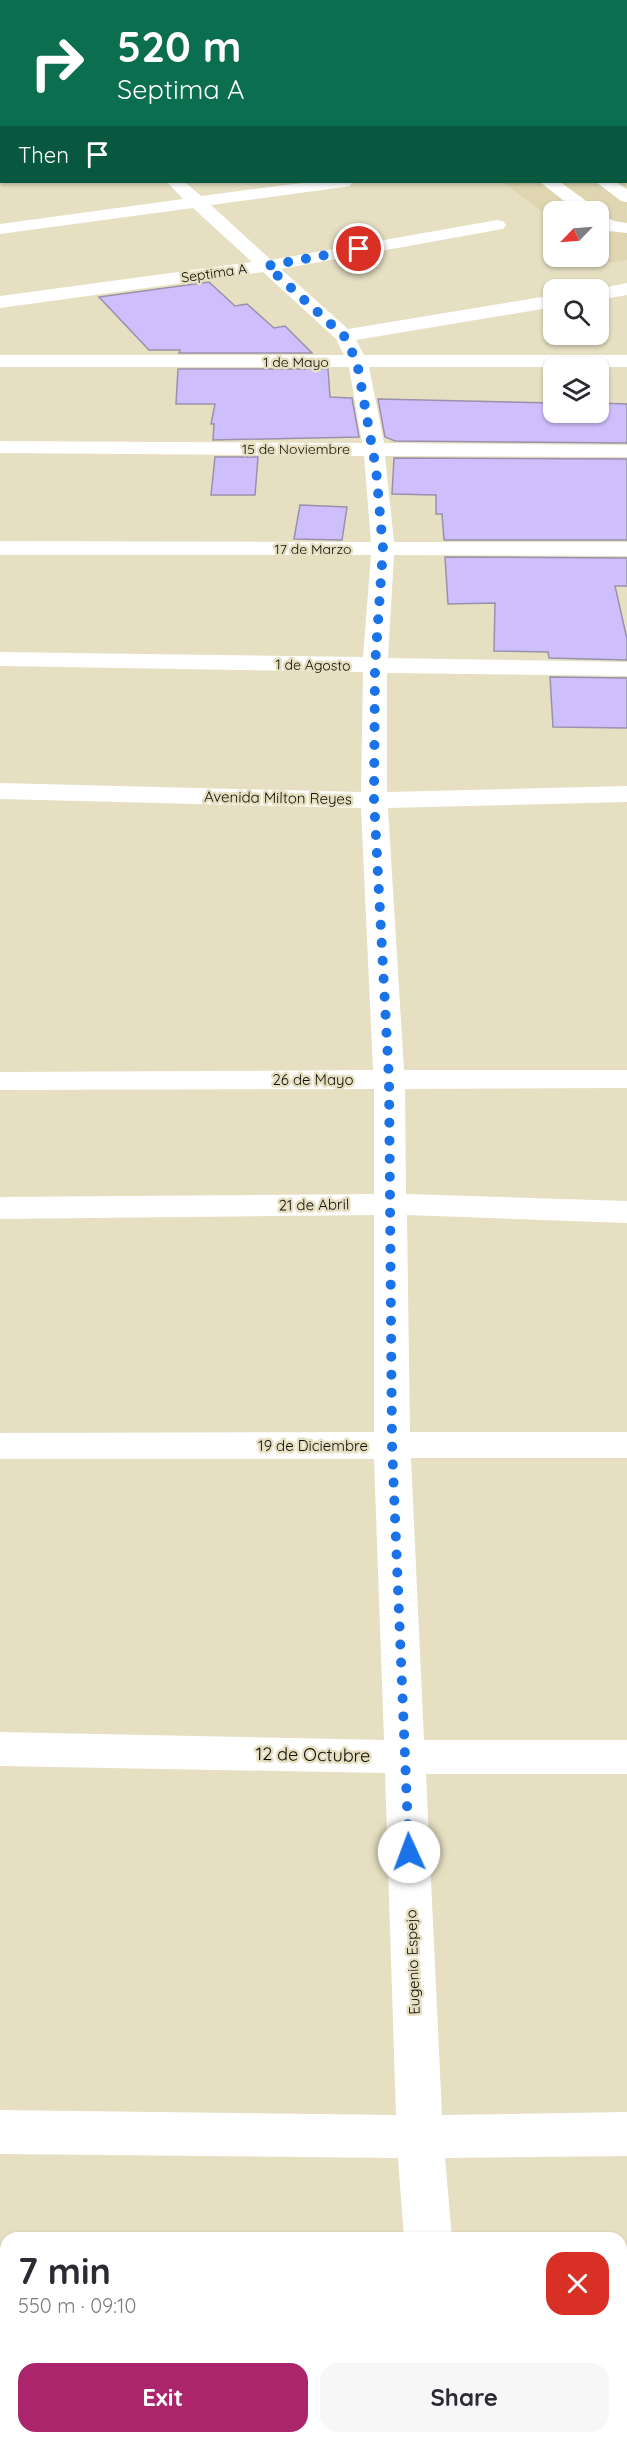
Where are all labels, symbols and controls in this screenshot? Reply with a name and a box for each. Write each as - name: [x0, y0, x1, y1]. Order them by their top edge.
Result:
- text: 520 m: [117, 20, 241, 73]
- icon: right: [18, 24, 96, 102]
- text: Septima A: [117, 72, 245, 106]
- icon: arrive: [81, 138, 114, 171]
- text: Then: [18, 141, 69, 169]
- north arrow: [543, 201, 609, 267]
- map controls: [543, 201, 609, 423]
- pin: [333, 223, 384, 274]
- icon: arrive: [342, 232, 375, 265]
- street label: Septima A: [180, 259, 248, 287]
- button: search: [543, 279, 609, 345]
- street label: 1 de Mayo: [263, 353, 329, 371]
- button: layers: [543, 357, 609, 423]
- street label: 15 de Noviembre: [242, 440, 350, 458]
- street label: 17 de Marzo: [275, 540, 351, 558]
- street label: 1 de Agosto: [275, 655, 351, 675]
- street label: Avenida Milton Reyes: [204, 787, 352, 808]
- street label: 26 de Mayo: [272, 1070, 354, 1089]
- street label: 21 de Abril: [278, 1194, 350, 1215]
- street label: 19 de Diciembre: [258, 1436, 368, 1455]
- street label: 12 de Octubre: [255, 1742, 371, 1767]
- position arrow: [377, 1820, 441, 1884]
- street label: Eugenio Espejo: [401, 1909, 424, 2015]
- text: 7 min: [18, 2248, 111, 2293]
- button: close: [546, 2252, 609, 2315]
- text: 550 m · 09:10: [18, 2293, 136, 2318]
- button: Exit: [18, 2363, 308, 2432]
- button: Share: [320, 2363, 609, 2432]

